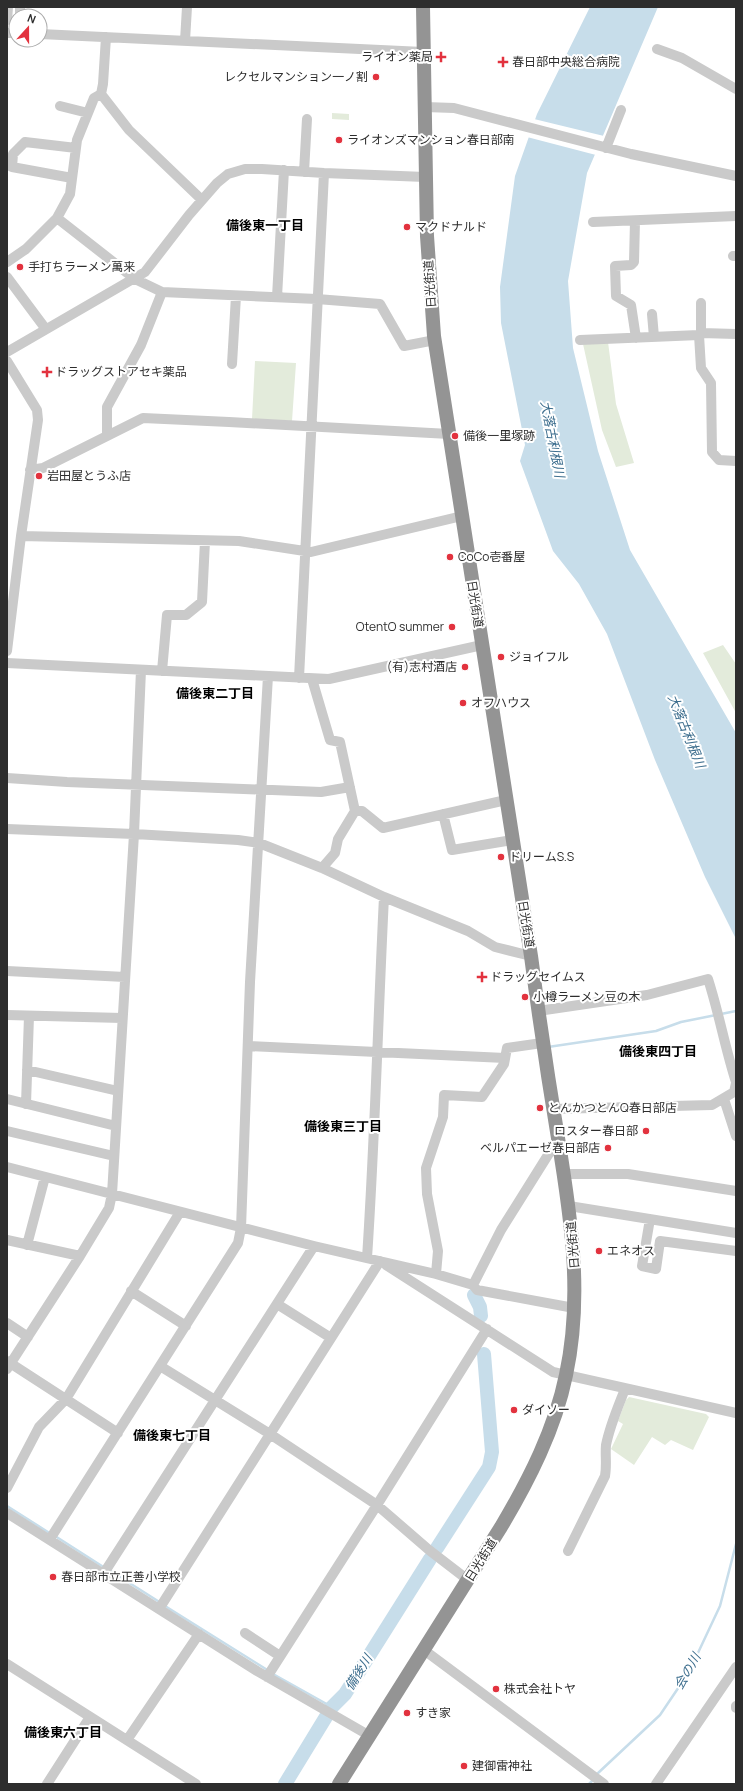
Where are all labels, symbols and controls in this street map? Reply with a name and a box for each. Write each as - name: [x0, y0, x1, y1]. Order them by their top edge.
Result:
- north arrow: [8, 8, 48, 48]
- text: N: [25, 10, 38, 27]
- place label: ライオン薬局: [361, 48, 433, 65]
- marker: ライオン薬局: [436, 52, 446, 62]
- place label: 春日部中央総合病院: [512, 53, 620, 70]
- marker: 春日部中央総合病院: [497, 56, 509, 68]
- place label: レクセルマンション一ノ割: [224, 68, 368, 85]
- marker: レクセルマンション一ノ割: [371, 72, 381, 82]
- place label: ライオンズマンション春日部南: [347, 131, 515, 148]
- marker: ライオンズマンション春日部南: [334, 135, 344, 145]
- district label: 備後東一丁目: [226, 216, 304, 234]
- place label: マクドナルド: [415, 218, 487, 235]
- marker: マクドナルド: [402, 222, 412, 232]
- place label: 手打ちラーメン萬来: [28, 258, 136, 275]
- street label: 日光街道: [419, 259, 440, 309]
- marker: 手打ちラーメン萬来: [15, 262, 25, 272]
- place label: ドラッグストアセキ薬品: [55, 363, 187, 380]
- marker: ドラッグストアセキ薬品: [42, 367, 52, 377]
- water label: 大落古利根川: [537, 399, 570, 481]
- place label: 備後一里塚跡: [463, 427, 535, 444]
- marker: 備後一里塚跡: [450, 431, 460, 441]
- place label: 岩田屋とうふ店: [47, 467, 131, 484]
- marker: 岩田屋とうふ店: [34, 471, 44, 481]
- place label: CoCo壱番屋: [458, 548, 525, 565]
- marker: CoCo壱番屋: [445, 552, 455, 562]
- street label: 日光街道: [463, 579, 488, 629]
- place label: OtentO summer: [356, 618, 445, 635]
- marker: OtentO summer: [447, 622, 457, 632]
- place label: ジョイフル: [509, 648, 569, 665]
- marker: ジョイフル: [496, 652, 506, 662]
- place label: (有)志村酒店: [387, 658, 457, 675]
- marker: (有)志村酒店: [460, 662, 470, 672]
- district label: 備後東二丁目: [176, 684, 254, 702]
- water label: 大落古利根川: [664, 691, 711, 772]
- place label: オフハウス: [471, 694, 531, 711]
- marker: オフハウス: [458, 698, 468, 708]
- place label: ドリームS.S: [509, 848, 574, 865]
- marker: ドリームS.S: [496, 852, 506, 862]
- street label: 日光街道: [514, 899, 539, 949]
- place label: ドラッグセイムス: [490, 968, 586, 985]
- marker: ドラッグセイムス: [477, 972, 487, 982]
- place label: 小樽ラーメン豆の木: [533, 988, 641, 1005]
- marker: 小樽ラーメン豆の木: [520, 992, 530, 1002]
- district label: 備後東四丁目: [619, 1042, 697, 1060]
- place label: とんかつとんQ春日部店: [548, 1099, 677, 1116]
- marker: とんかつとんQ春日部店: [535, 1103, 545, 1113]
- district label: 備後東三丁目: [304, 1117, 382, 1135]
- place label: ロスター春日部: [554, 1122, 638, 1139]
- marker: ロスター春日部: [641, 1126, 651, 1136]
- place label: ベルパエーゼ春日部店: [480, 1139, 600, 1156]
- marker: ベルパエーゼ春日部店: [603, 1143, 613, 1153]
- street label: 日光街道: [562, 1220, 583, 1270]
- place label: エネオス: [607, 1242, 655, 1259]
- marker: エネオス: [594, 1246, 604, 1256]
- place label: ダイソー: [522, 1401, 570, 1418]
- marker: ダイソー: [509, 1405, 519, 1415]
- district label: 備後東七丁目: [133, 1426, 211, 1444]
- street label: 日光街道: [461, 1535, 501, 1585]
- place label: 春日部市立正善小学校: [61, 1568, 181, 1585]
- marker: 春日部市立正善小学校: [48, 1572, 58, 1582]
- water label: 会の川: [669, 1648, 706, 1692]
- water label: 備後川: [340, 1649, 377, 1693]
- place label: 株式会社トヤ: [504, 1680, 576, 1697]
- marker: 株式会社トヤ: [491, 1684, 501, 1694]
- place label: すき家: [415, 1704, 451, 1721]
- marker: すき家: [402, 1708, 412, 1718]
- district label: 備後東六丁目: [24, 1723, 102, 1741]
- place label: 建御雷神社: [472, 1757, 532, 1774]
- marker: 建御雷神社: [459, 1761, 469, 1771]

